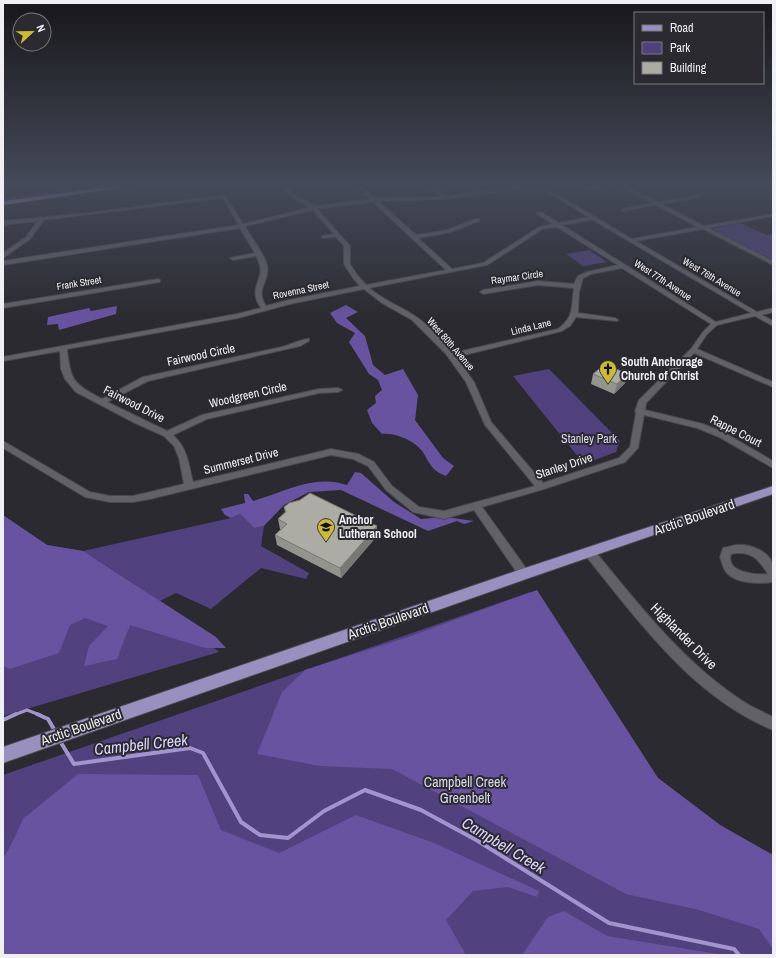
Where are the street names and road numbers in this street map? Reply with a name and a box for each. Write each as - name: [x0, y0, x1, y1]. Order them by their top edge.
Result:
- street label: West 76th Avenue: [680, 254, 744, 300]
- street label: West 77th Avenue: [632, 256, 695, 304]
- street label: Raymar Circle: [490, 267, 544, 287]
- street label: Frank Street: [56, 273, 103, 293]
- street label: Rovenna Street: [272, 278, 331, 302]
- street label: West 80th Avenue: [424, 315, 478, 374]
- street label: Linda Lane: [510, 316, 553, 338]
- street label: Fairwood Circle: [166, 340, 236, 370]
- street label: Woodgreen Circle: [208, 378, 288, 412]
- street label: Fairwood Drive: [101, 382, 167, 426]
- street label: Rappe Court: [708, 411, 765, 451]
- street label: Summerset Drive: [202, 444, 280, 478]
- street label: Stanley Drive: [533, 449, 595, 483]
- street label: Arctic Boulevard: [650, 495, 737, 540]
- street label: Arctic Boulevard: [344, 599, 431, 644]
- street label: Highlander Drive: [647, 599, 721, 673]
- street label: Arctic Boulevard: [37, 705, 124, 750]

